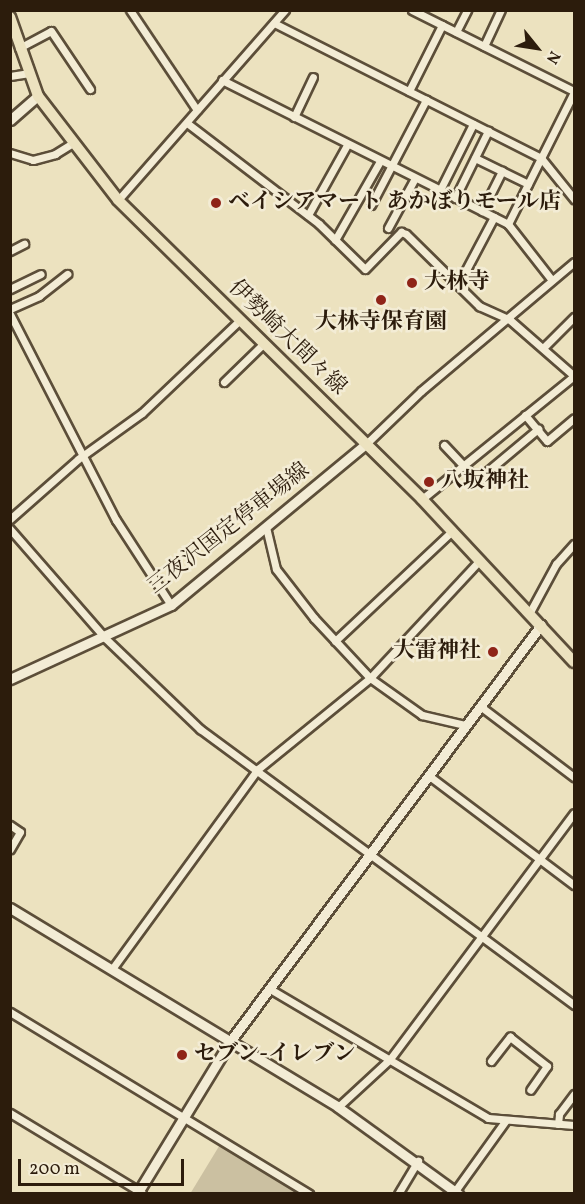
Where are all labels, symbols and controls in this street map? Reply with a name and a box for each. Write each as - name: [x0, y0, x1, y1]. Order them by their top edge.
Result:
- north arrow: [507, 18, 567, 78]
- text: N: [540, 46, 565, 68]
- place label: ベイシアマート あかぼりモール店: [228, 190, 562, 216]
- marker: ベイシアマート あかぼりモール店: [209, 196, 223, 210]
- place label: 大林寺: [424, 270, 490, 296]
- street label: 伊勢崎大間々線: [222, 275, 352, 401]
- marker: 大林寺: [405, 276, 419, 290]
- marker: 大林寺保育園: [374, 293, 388, 307]
- place label: 大林寺保育園: [315, 310, 447, 336]
- street label: 三夜沢国定停車場線: [143, 458, 315, 600]
- place label: 八坂神社: [441, 469, 529, 495]
- marker: 八坂神社: [422, 475, 436, 489]
- place label: 大雷神社: [393, 639, 481, 665]
- marker: 大雷神社: [486, 645, 500, 659]
- place label: セブン-イレブン: [194, 1042, 357, 1068]
- marker: セブン-イレブン: [175, 1048, 189, 1062]
- scale bar: [21, 1147, 188, 1185]
- text: 200 m: [29, 1157, 80, 1182]

